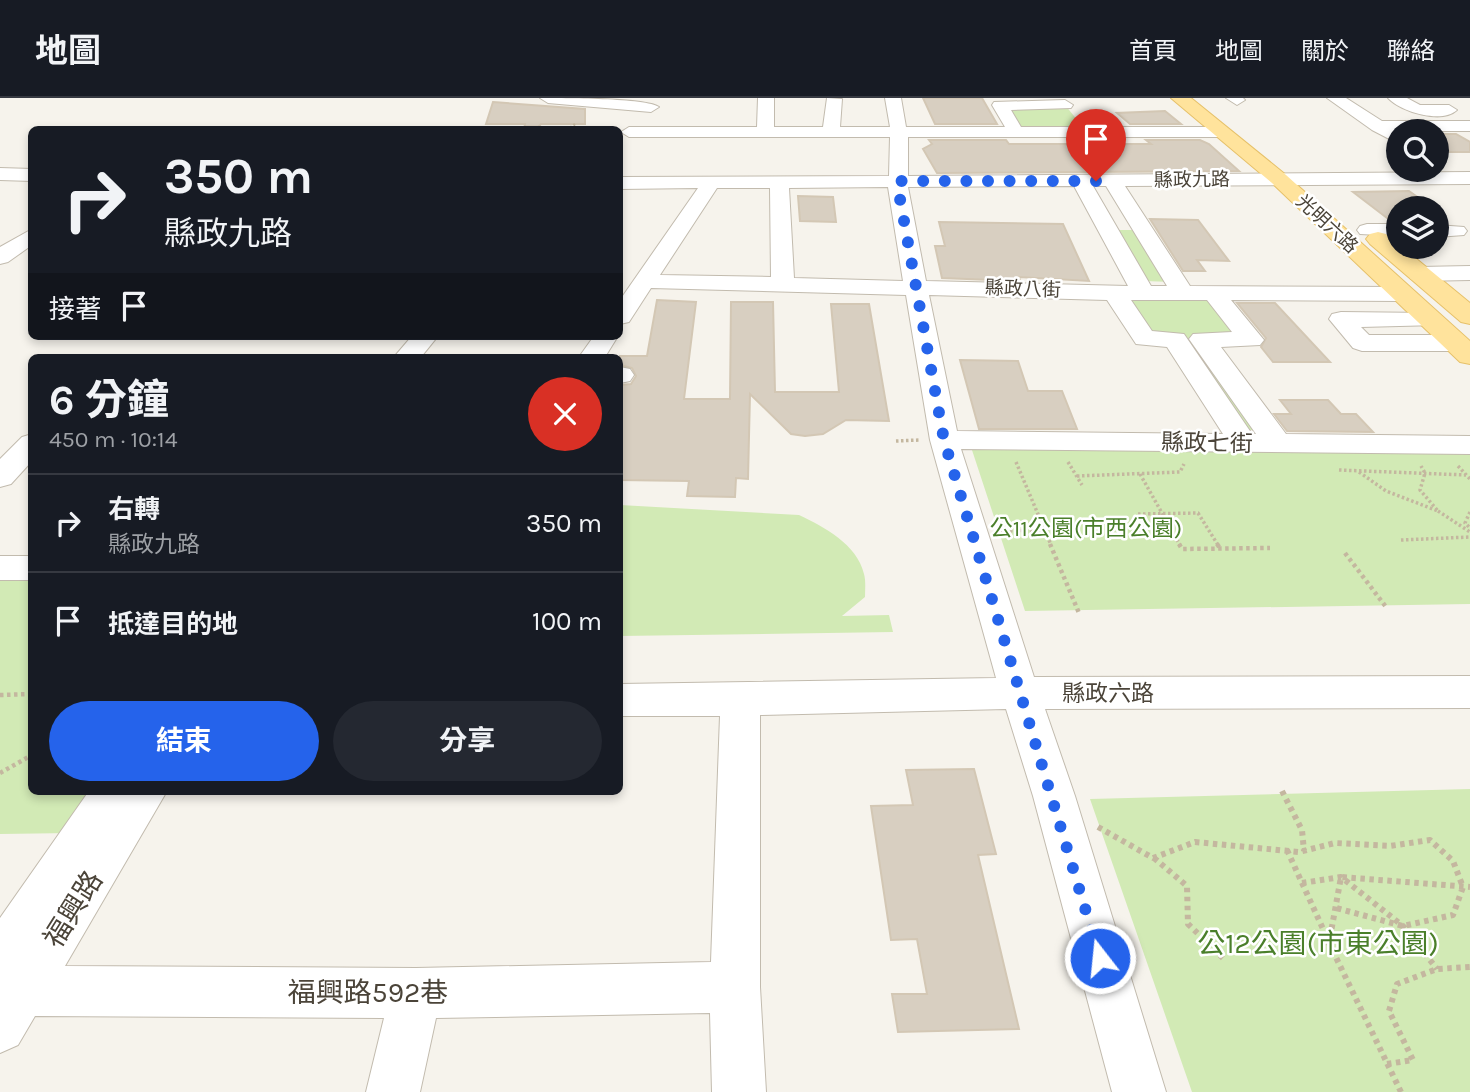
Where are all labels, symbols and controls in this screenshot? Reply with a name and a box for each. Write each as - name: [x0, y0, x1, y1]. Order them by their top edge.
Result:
- text: 地圖: [35, 32, 101, 70]
- text: 首頁: [1129, 37, 1177, 65]
- text: 地圖: [1215, 37, 1263, 65]
- text: 關於: [1301, 37, 1349, 65]
- text: 聯絡: [1387, 37, 1435, 65]
- pin: [1066, 109, 1126, 181]
- map controls: [1386, 119, 1449, 259]
- button: search: [1386, 119, 1449, 182]
- icon: arrive: [1077, 120, 1115, 158]
- text: 350 m: [164, 148, 313, 205]
- icon: right: [49, 154, 140, 245]
- street label: 縣政九路: [1154, 168, 1230, 192]
- street label: 光明六路: [1292, 190, 1362, 258]
- button: layers: [1386, 196, 1449, 259]
- text: 縣政九路: [164, 215, 292, 252]
- street label: 縣政八街: [985, 277, 1061, 301]
- icon: arrive: [115, 287, 153, 325]
- text: 接著: [49, 294, 101, 325]
- text: 6 分鐘: [49, 375, 169, 425]
- button: close: [528, 377, 602, 451]
- text: 450 m · 10:14: [49, 426, 178, 453]
- street label: 縣政七街: [1161, 429, 1253, 457]
- text: 右轉: [108, 494, 160, 525]
- icon: right: [49, 504, 87, 542]
- text: 350 m: [526, 508, 602, 539]
- park label: 公11公園(市西公園): [990, 515, 1182, 542]
- text: 縣政九路: [108, 531, 200, 558]
- icon: arrive: [49, 602, 87, 640]
- text: 100 m: [532, 606, 602, 637]
- text: 抵達目的地: [108, 609, 238, 640]
- street label: 縣政六路: [1062, 680, 1154, 707]
- button: 結束: [49, 701, 319, 781]
- button: 分享: [333, 701, 602, 781]
- street label: 福興路: [37, 865, 109, 953]
- position arrow: [1063, 921, 1137, 995]
- park label: 公12公園(市東公園): [1197, 927, 1439, 960]
- street label: 福興路592巷: [288, 976, 448, 1009]

